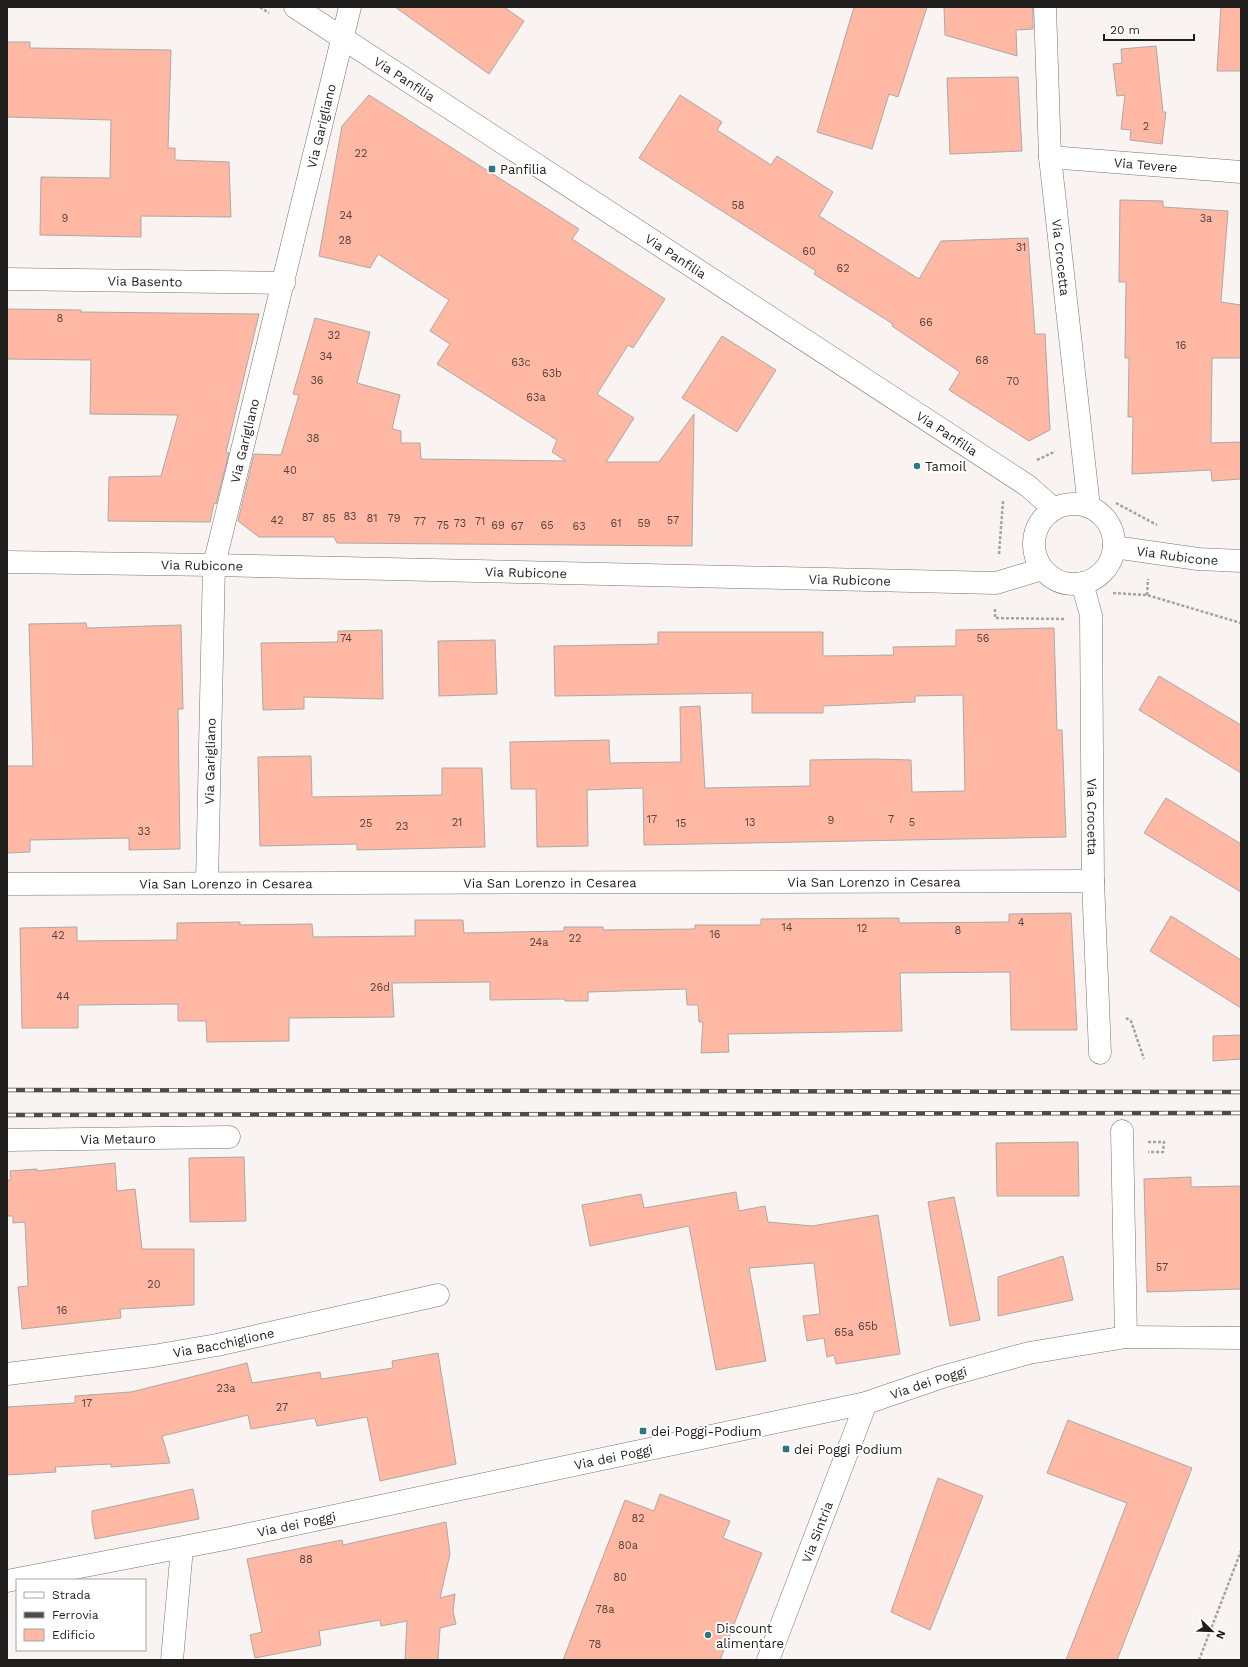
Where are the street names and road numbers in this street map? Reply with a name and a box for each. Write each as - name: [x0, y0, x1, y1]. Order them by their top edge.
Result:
- street label: Via Panfilia: [371, 53, 439, 104]
- street label: Via Garigliano: [303, 82, 339, 170]
- street label: Via Tevere: [1113, 155, 1178, 174]
- street label: Via Crocetta: [1049, 218, 1073, 297]
- street label: Via Panfilia: [642, 230, 710, 282]
- street label: Via Basento: [107, 273, 183, 289]
- street label: Via Garigliano: [227, 397, 262, 485]
- street label: Via Panfilia: [914, 408, 981, 459]
- street label: Via Rubicone: [1136, 543, 1219, 567]
- street label: Via Rubicone: [161, 557, 243, 573]
- street label: Via Rubicone: [485, 564, 567, 581]
- street label: Via Rubicone: [809, 571, 891, 588]
- street label: Via Garigliano: [201, 717, 218, 804]
- street label: Via Crocetta: [1085, 778, 1100, 856]
- street label: Via San Lorenzo in Cesarea: [787, 874, 961, 889]
- street label: Via San Lorenzo in Cesarea: [463, 875, 637, 890]
- street label: Via San Lorenzo in Cesarea: [139, 876, 313, 891]
- street label: Via Metauro: [80, 1130, 156, 1147]
- street label: Via Bacchiglione: [172, 1325, 276, 1360]
- street label: Via dei Poggi: [888, 1363, 968, 1402]
- street label: Via dei Poggi: [573, 1441, 654, 1472]
- street label: Via Sintria: [798, 1498, 836, 1565]
- street label: Via dei Poggi: [256, 1508, 337, 1540]

